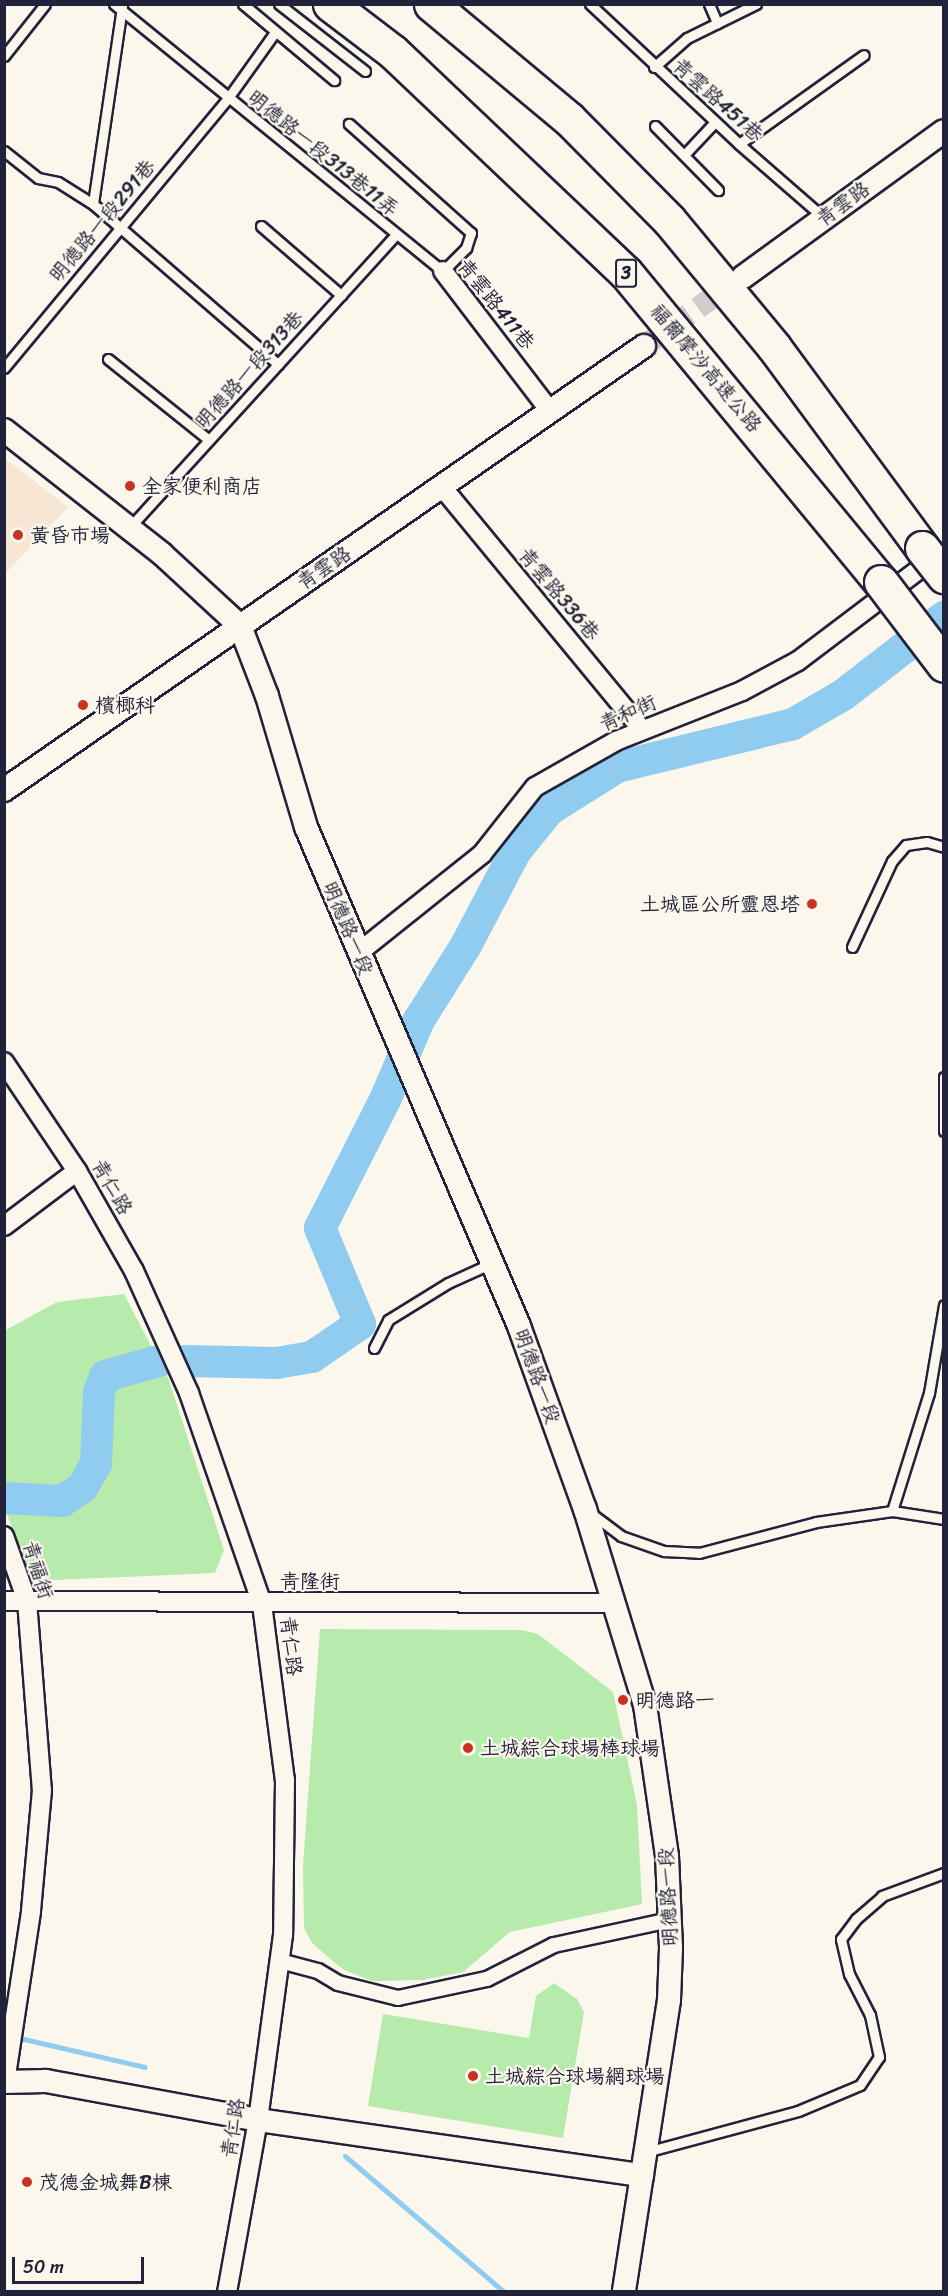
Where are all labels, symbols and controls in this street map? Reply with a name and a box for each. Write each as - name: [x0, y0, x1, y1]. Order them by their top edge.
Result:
- street label: 青雲路451巷: [668, 53, 768, 147]
- street label: 明德路一段313巷11弄: [243, 85, 403, 221]
- street label: 明德路一段291巷: [44, 155, 160, 287]
- street label: 青雲路: [812, 177, 874, 231]
- street label: 青雲路411巷: [452, 254, 540, 354]
- road number: 3: [614, 258, 638, 288]
- street label: 福爾摩沙高速公路: [645, 299, 767, 437]
- street label: 明德路一段313巷: [190, 306, 308, 434]
- place label: 全家便利商店: [142, 474, 262, 498]
- marker: 全家便利商店: [123, 479, 137, 493]
- place label: 黃昏市場: [30, 523, 110, 547]
- marker: 黃昏市場: [11, 528, 25, 542]
- street label: 青雲路: [292, 541, 356, 595]
- street label: 青雲路336巷: [513, 543, 605, 645]
- street label: 青和街: [596, 690, 660, 736]
- place label: 檳榔科: [95, 693, 155, 717]
- marker: 檳榔科: [76, 698, 90, 712]
- street label: 明德路一段: [317, 877, 379, 979]
- place label: 土城區公所靈恩塔: [640, 892, 800, 916]
- marker: 土城區公所靈恩塔: [805, 897, 819, 911]
- street label: 青仁路: [87, 1155, 137, 1219]
- street label: 明德路一段: [509, 1325, 565, 1427]
- street label: 青福街: [18, 1538, 58, 1602]
- street label: 青隆街: [280, 1569, 340, 1593]
- street label: 青仁路: [275, 1615, 307, 1677]
- place label: 明德路一: [635, 1688, 715, 1712]
- marker: 明德路一: [616, 1693, 630, 1707]
- place label: 土城綜合球場棒球場: [480, 1736, 660, 1760]
- marker: 土城綜合球場棒球場: [461, 1741, 475, 1755]
- street label: 明德路一段: [653, 1846, 683, 1948]
- place label: 土城綜合球場網球場: [485, 2064, 665, 2088]
- marker: 土城綜合球場網球場: [466, 2069, 480, 2083]
- street label: 青仁路: [216, 2096, 250, 2160]
- place label: 茂德金城舞B棟: [39, 2170, 172, 2194]
- marker: 茂德金城舞B棟: [20, 2175, 34, 2189]
- scale bar: [15, 2245, 147, 2283]
- text: 50 m: [23, 2251, 64, 2283]

